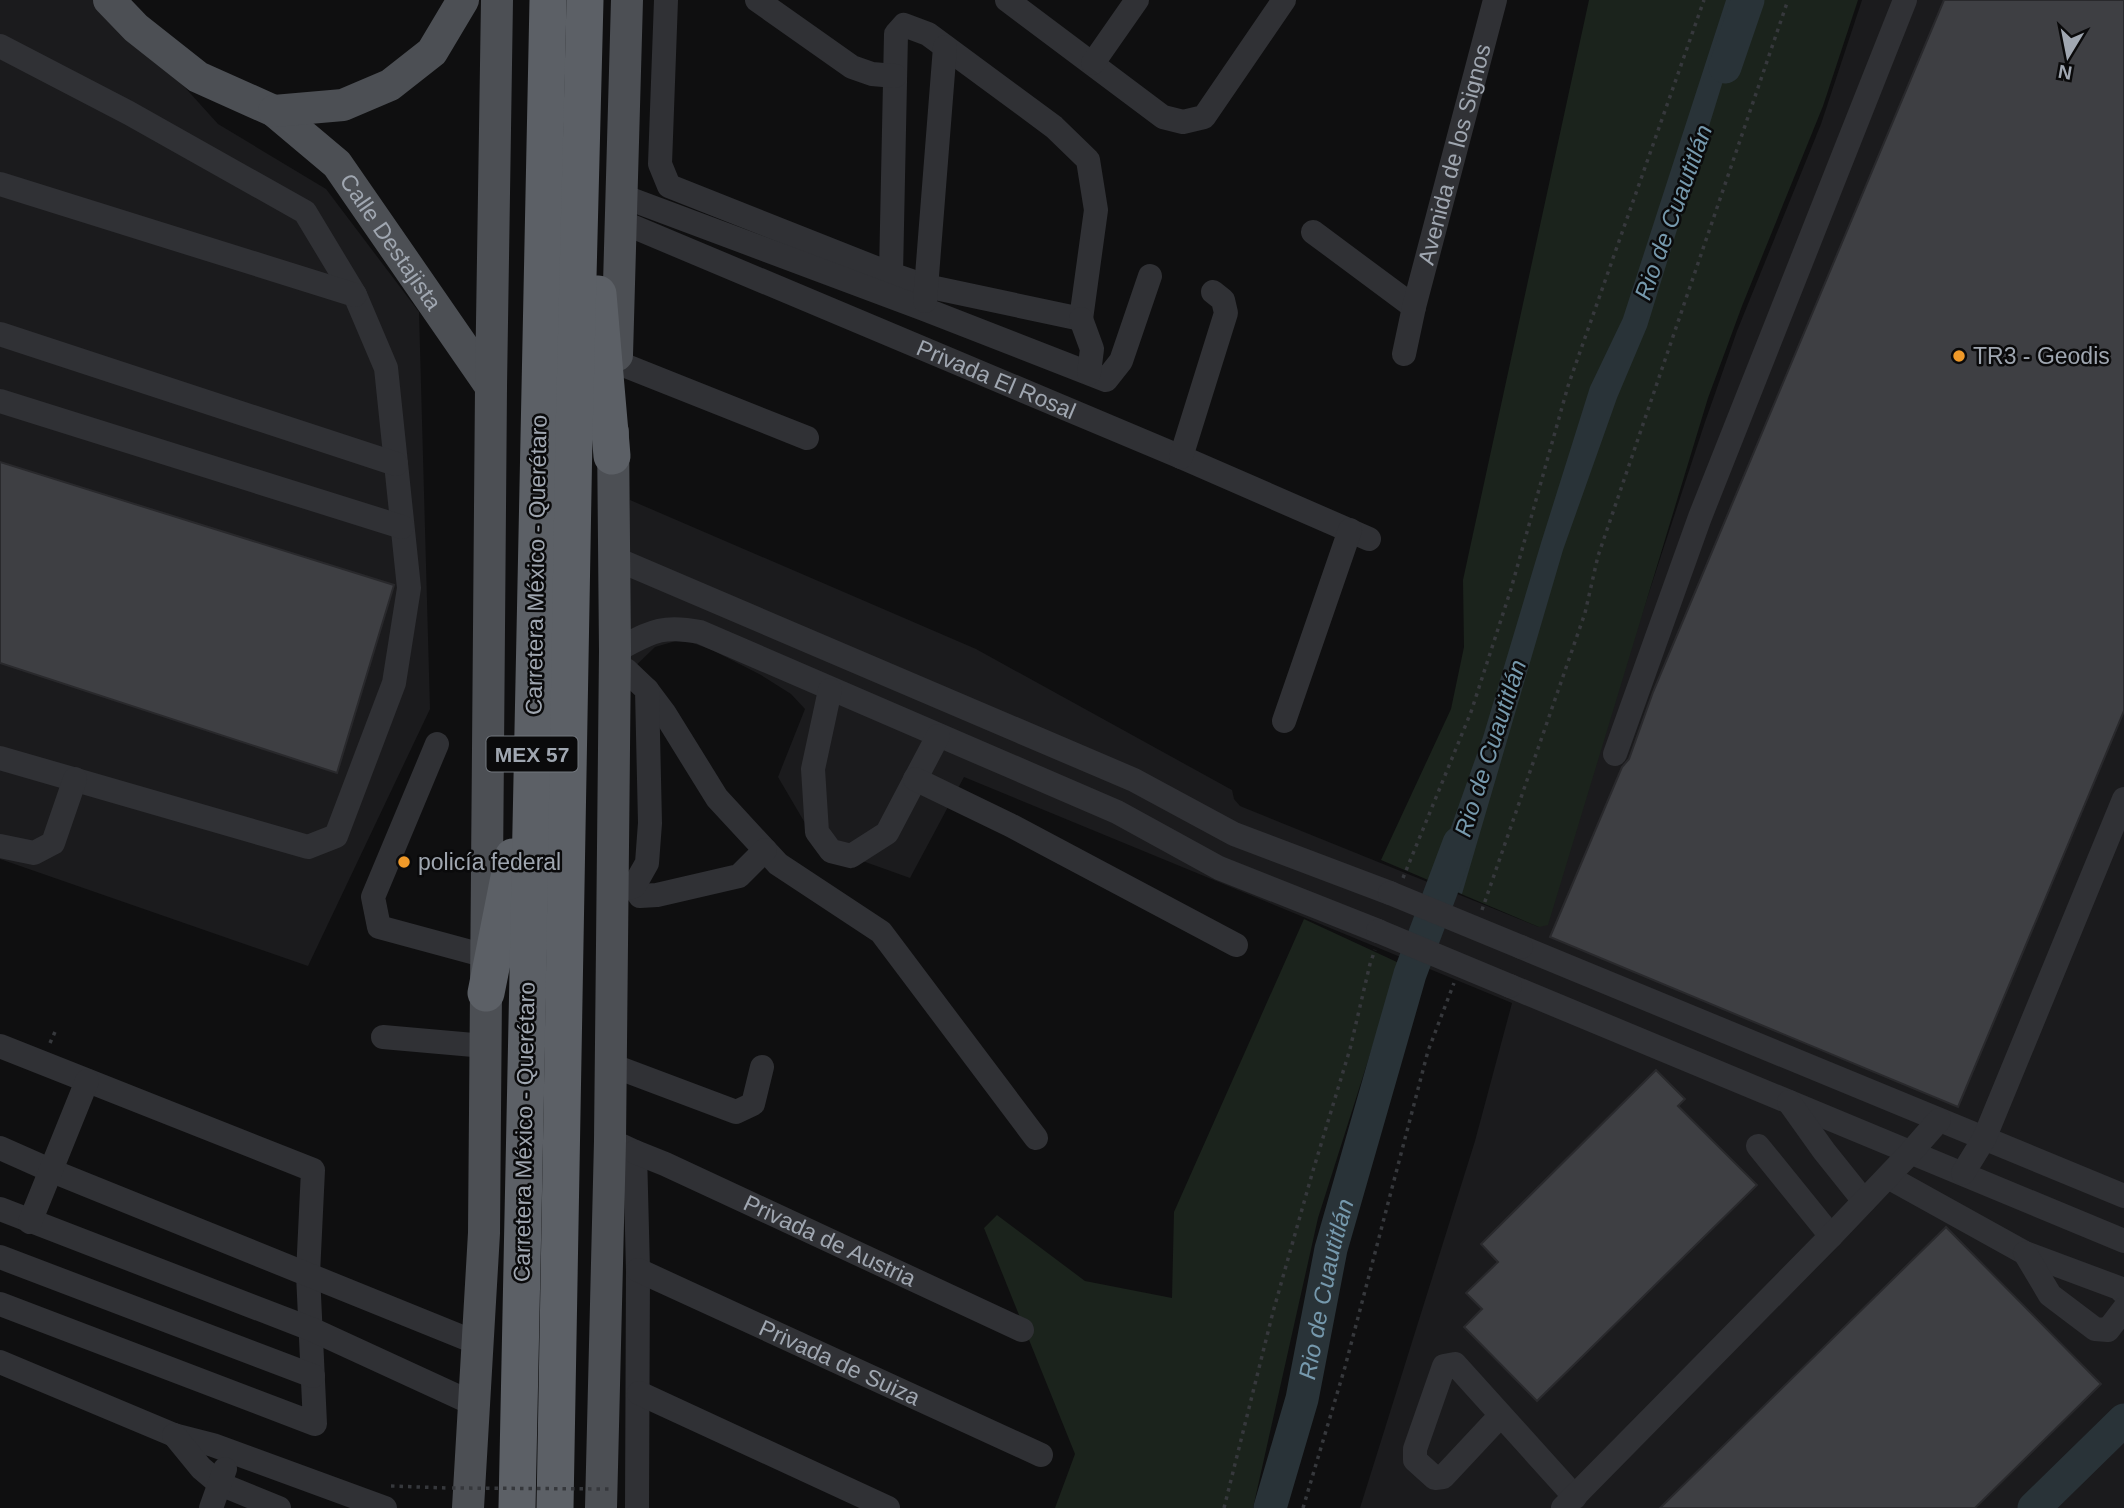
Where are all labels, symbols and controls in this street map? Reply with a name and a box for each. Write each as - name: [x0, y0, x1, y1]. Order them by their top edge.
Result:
- north arrow: [2033, 21, 2103, 91]
- street label: Avenida de los Signos: [1413, 41, 1496, 267]
- text: N: [2057, 61, 2074, 84]
- water label: Rio de Cuautitlán: [1629, 121, 1717, 303]
- street label: Calle Destajista: [335, 169, 447, 315]
- street label: Privada El Rosal: [913, 334, 1080, 424]
- place label: TR3 - Geodis: [1973, 343, 2110, 369]
- marker: TR3 - Geodis: [1951, 348, 1967, 364]
- street label: Carretera México - Querétaro: [520, 415, 552, 715]
- water label: Rio de Cuautitlán: [1449, 656, 1531, 840]
- road number: MEX 57: [486, 736, 578, 772]
- place label: policía federal: [418, 849, 561, 875]
- marker: policía federal: [396, 854, 412, 870]
- street label: Carretera México - Querétaro: [508, 982, 540, 1282]
- street label: Privada de Austria: [740, 1189, 920, 1292]
- water label: Rio de Cuautitlán: [1293, 1196, 1358, 1382]
- street label: Privada de Suiza: [755, 1315, 924, 1411]

